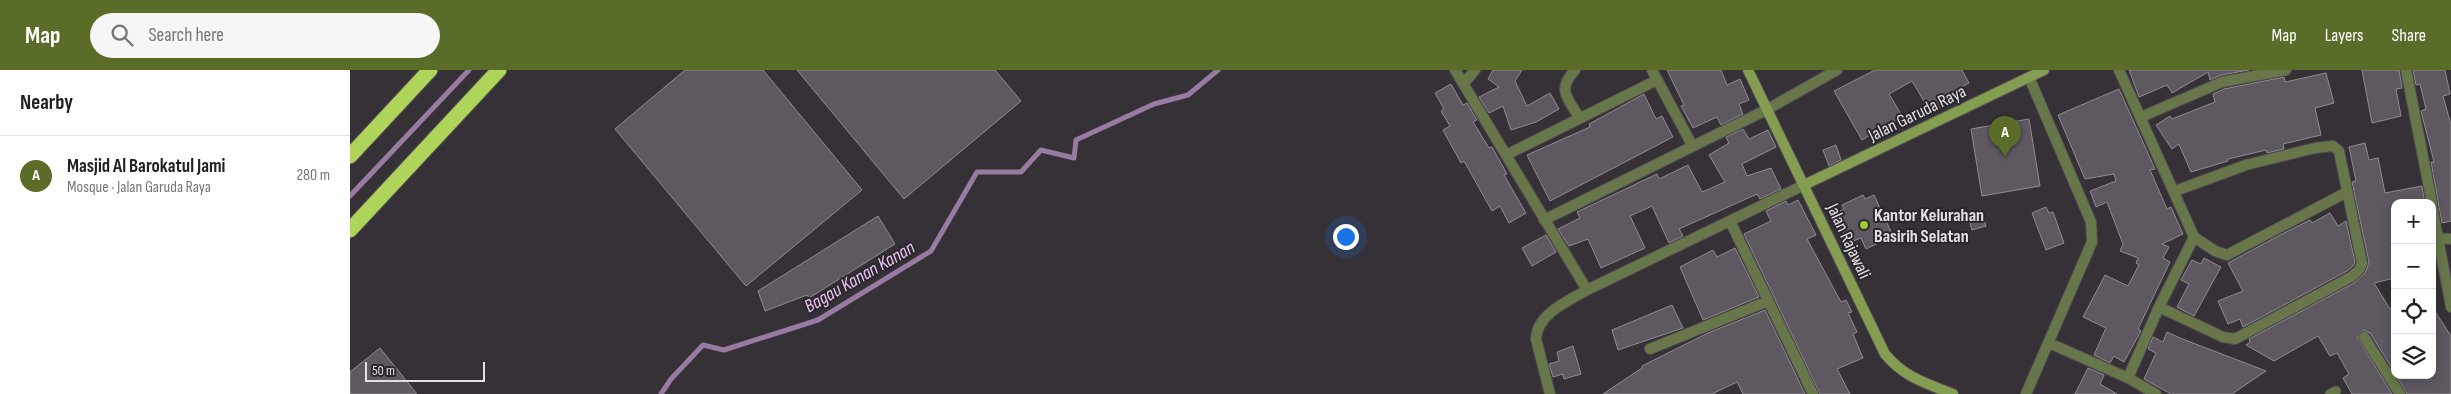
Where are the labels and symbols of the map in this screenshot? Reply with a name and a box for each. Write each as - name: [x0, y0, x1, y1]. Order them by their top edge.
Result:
- street label: Jalan Garuda Raya: [1864, 81, 1969, 147]
- pin: A: [1989, 116, 2021, 157]
- street label: Jalan Rajawali: [1822, 199, 1875, 282]
- place label: Kantor Kelurahan Basirih Selatan: [1874, 205, 1984, 247]
- marker: Kantor Kelurahan Basirih Selatan: [1858, 219, 1870, 231]
- your location: [1333, 224, 1359, 250]
- water label: Bagau Kanan Kanan: [800, 236, 919, 318]
- scale bar: [365, 359, 485, 382]

